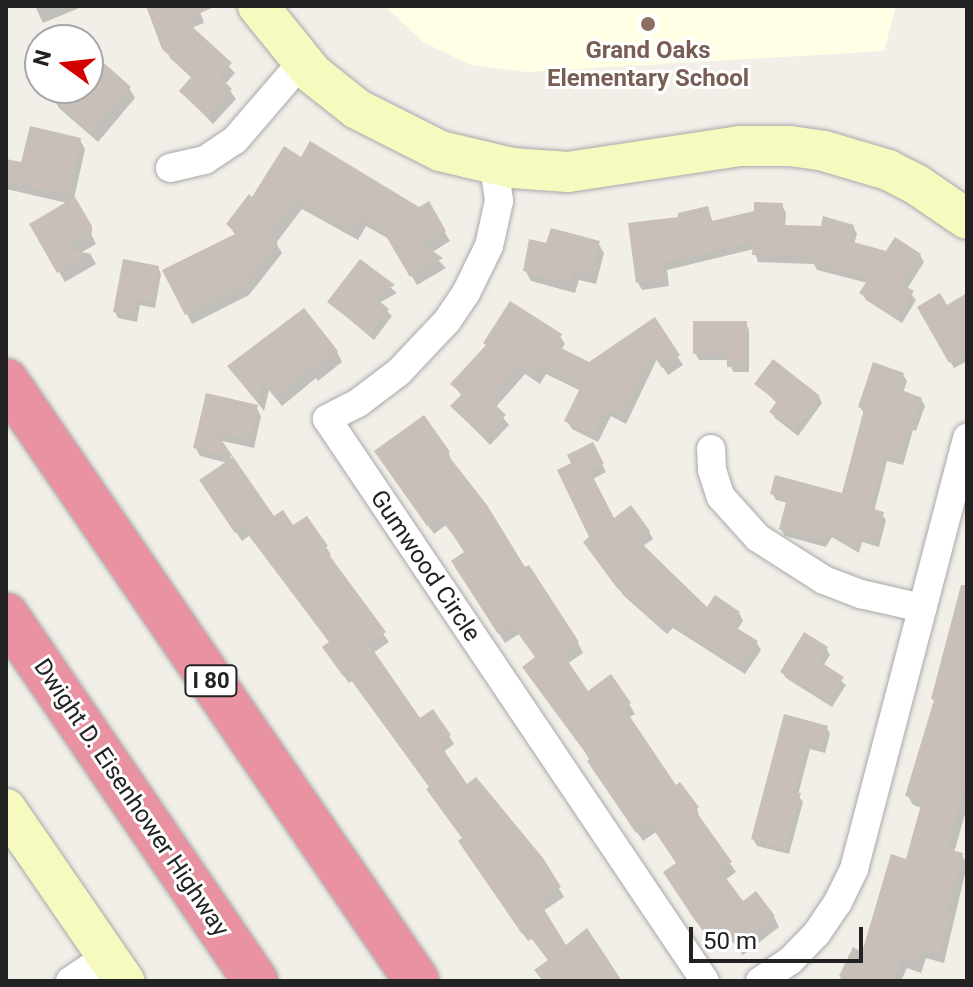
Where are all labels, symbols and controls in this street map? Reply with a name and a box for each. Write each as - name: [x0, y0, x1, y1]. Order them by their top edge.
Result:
- marker: Grand Oaks Elementary School: [639, 15, 657, 33]
- north arrow: [24, 24, 104, 104]
- place label: Grand Oaks Elementary School: [547, 37, 749, 93]
- text: N: [28, 47, 56, 69]
- street label: Gumwood Circle: [364, 485, 486, 647]
- street label: Dwight D. Eisenhower Highway: [27, 654, 235, 942]
- road number: I 80: [183, 663, 239, 699]
- scale bar: [693, 911, 867, 961]
- text: 50 m: [703, 927, 757, 955]

